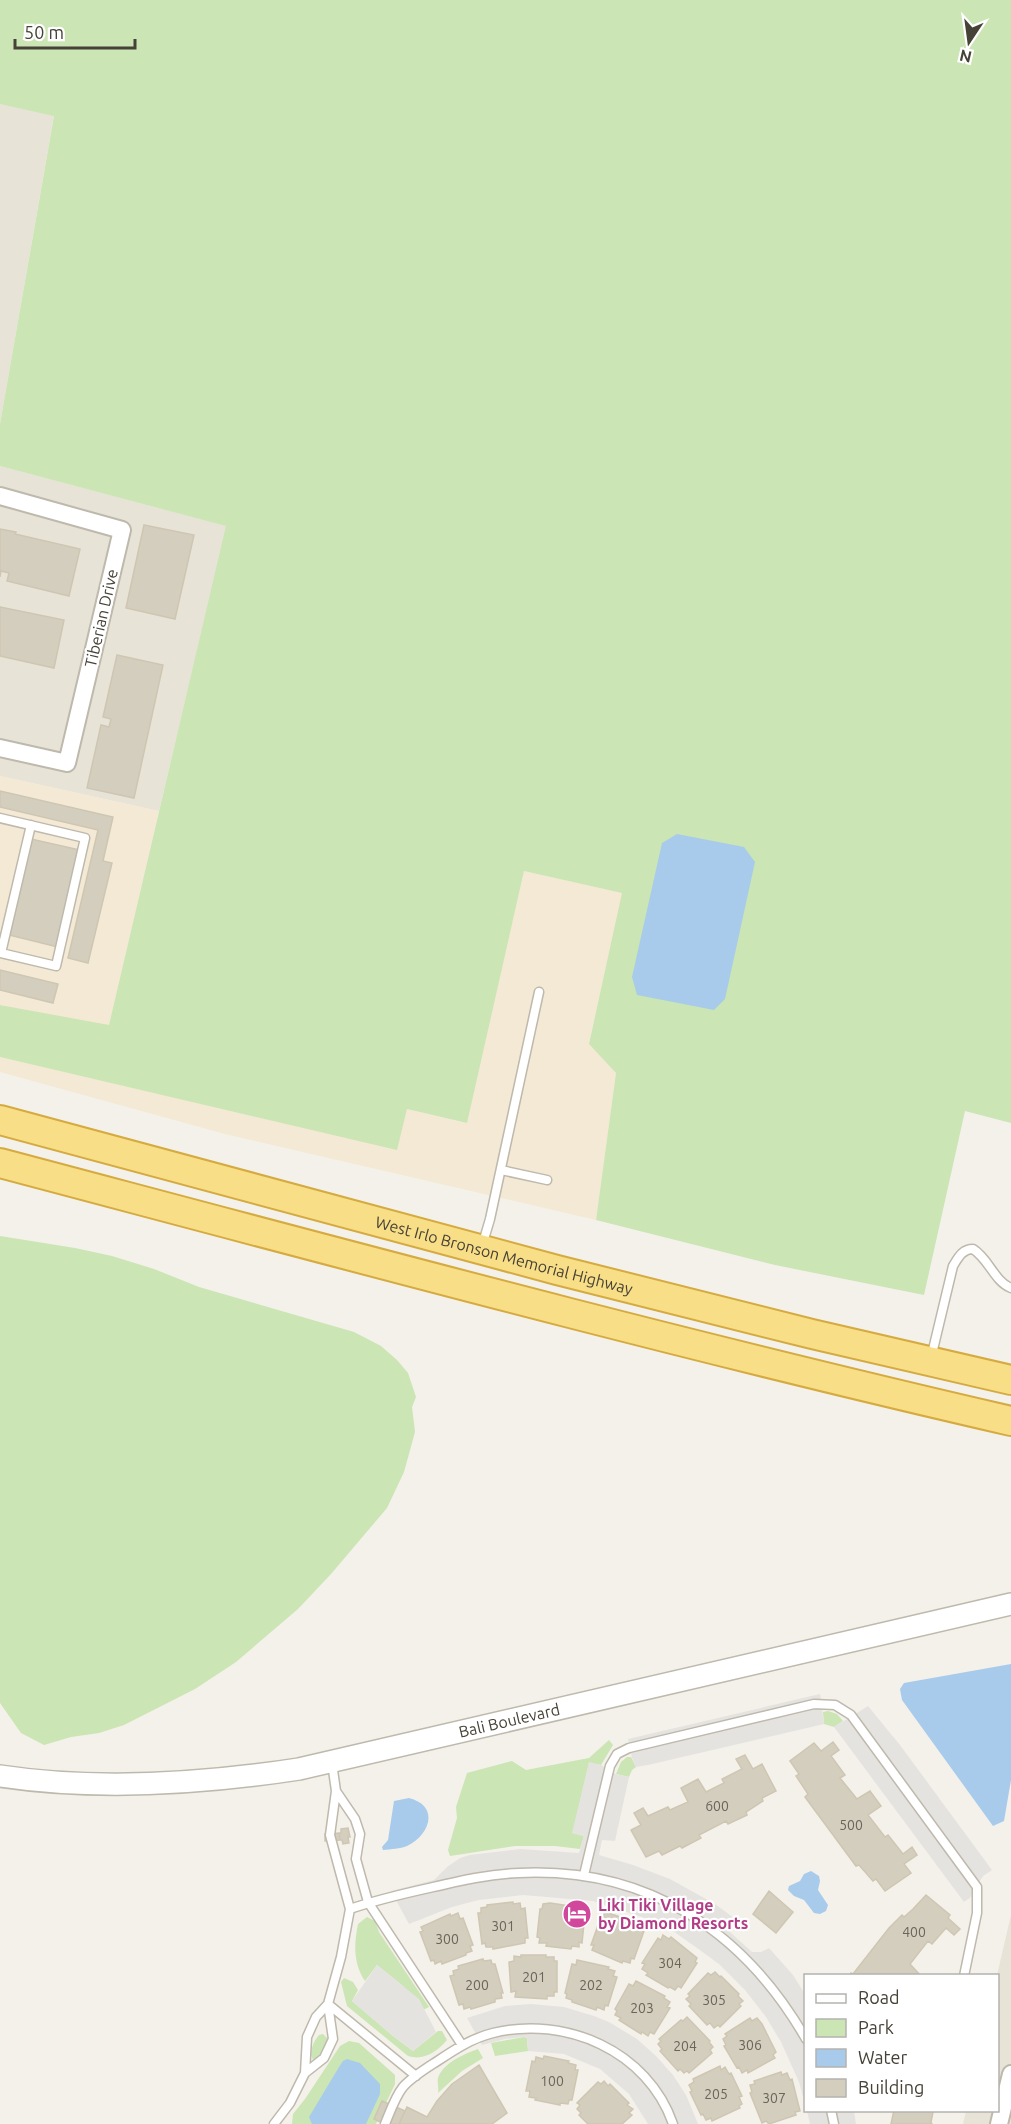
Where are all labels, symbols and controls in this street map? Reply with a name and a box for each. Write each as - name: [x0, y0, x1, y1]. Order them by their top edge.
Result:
- scale bar: [15, 12, 135, 50]
- north arrow: [939, 12, 999, 72]
- text: 50 m: [24, 22, 64, 42]
- text: N: [958, 47, 973, 67]
- street label: Tiberian Drive: [81, 567, 121, 669]
- street label: West Irlo Bronson Memorial Highway: [374, 1213, 635, 1298]
- street label: Bali Boulevard: [457, 1700, 562, 1741]
- house number: 600: [705, 1798, 729, 1814]
- house number: 500: [839, 1817, 863, 1833]
- place label: Liki Tiki Village by Diamond Resorts: [598, 1896, 748, 1932]
- hotel icon: Liki Tiki Village by Diamond Resorts: [561, 1898, 593, 1930]
- house number: 301: [491, 1918, 515, 1934]
- house number: 400: [902, 1924, 926, 1940]
- house number: 300: [435, 1931, 459, 1947]
- house number: 304: [658, 1955, 682, 1971]
- house number: 201: [522, 1969, 546, 1985]
- legend: [804, 1974, 999, 2112]
- house number: 200: [465, 1977, 489, 1993]
- house number: 202: [579, 1977, 603, 1993]
- text: Road: [858, 1987, 900, 2007]
- house number: 305: [702, 1992, 726, 2008]
- house number: 203: [630, 2000, 654, 2016]
- text: Park: [858, 2017, 894, 2037]
- house number: 306: [738, 2037, 762, 2053]
- house number: 204: [673, 2038, 697, 2054]
- text: Water: [858, 2047, 908, 2067]
- house number: 100: [540, 2073, 564, 2089]
- text: Building: [858, 2077, 924, 2097]
- house number: 205: [704, 2086, 728, 2102]
- house number: 307: [762, 2090, 786, 2106]

